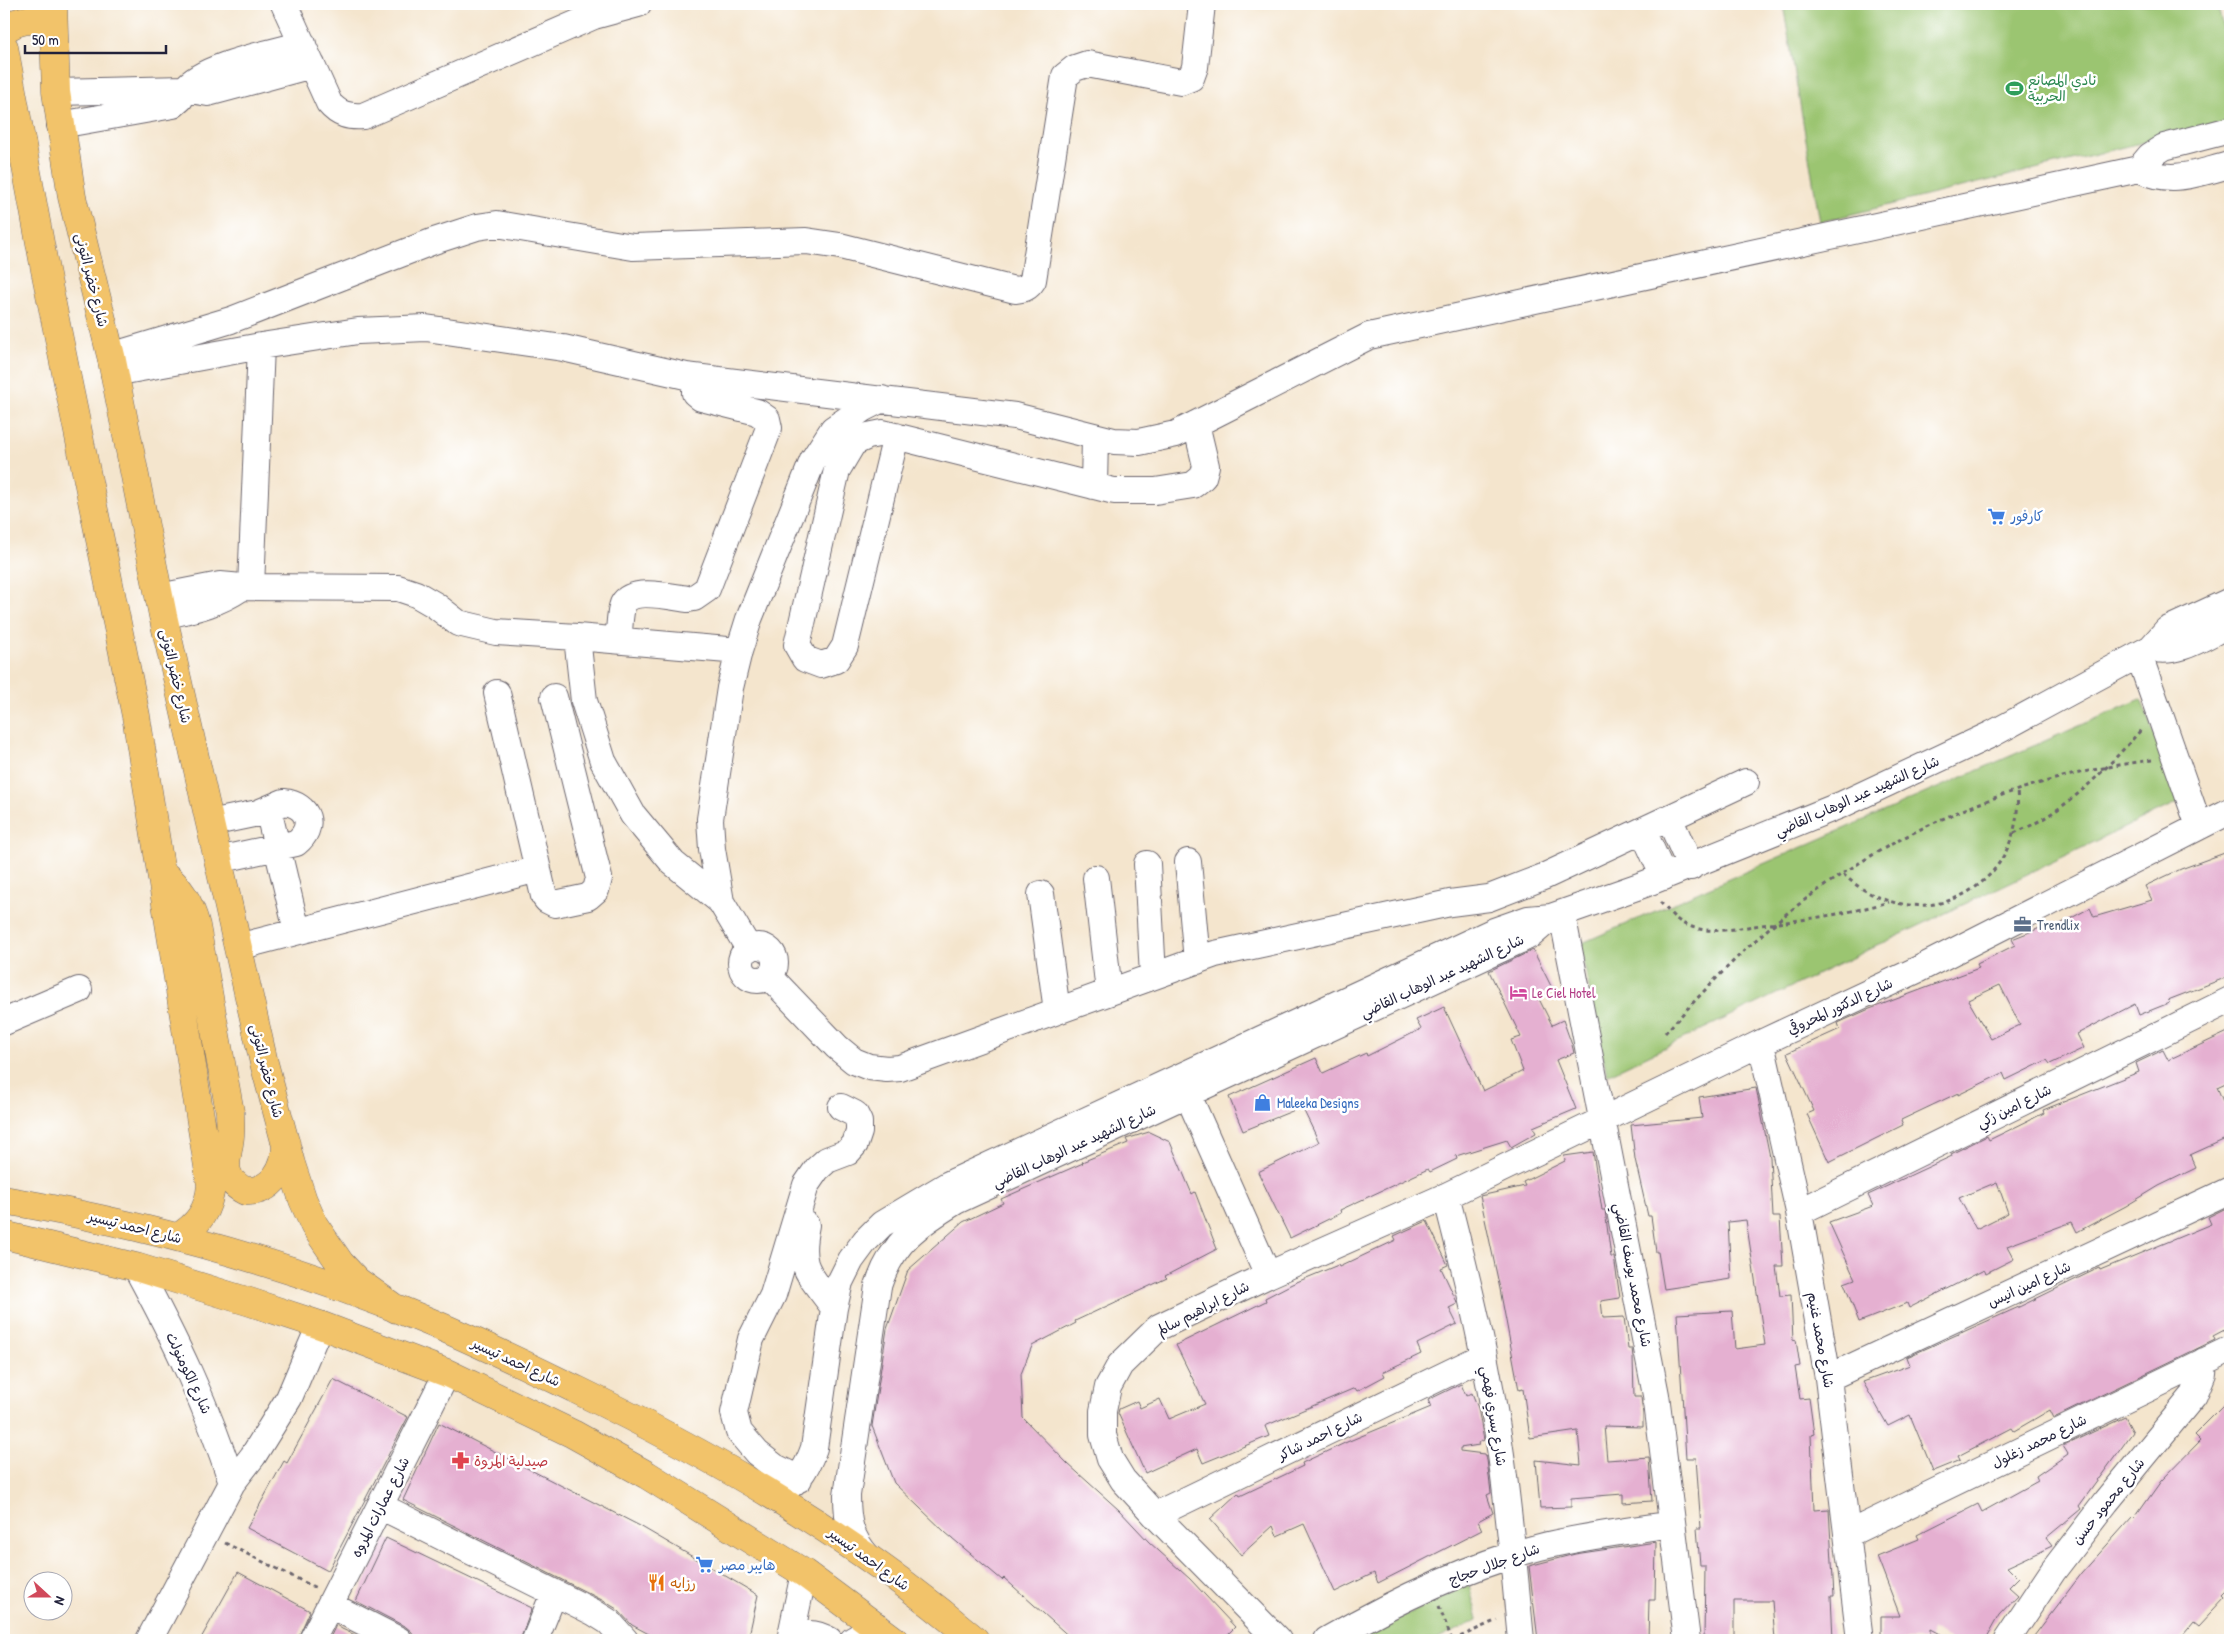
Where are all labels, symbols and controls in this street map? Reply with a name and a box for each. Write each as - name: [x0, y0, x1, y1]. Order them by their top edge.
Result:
- scale bar: [25, 22, 166, 54]
- text: 50 m: [32, 29, 59, 50]
- place label: نادي المصانع الحربية: [2028, 70, 2096, 105]
- sports icon: نادي المصانع الحربية: [2004, 78, 2024, 98]
- street label: شارع خضر التونى: [71, 231, 113, 329]
- supermarket icon: كارفور: [1987, 506, 2007, 526]
- place label: كارفور: [2010, 506, 2043, 526]
- street label: شارع خضر التونى: [155, 627, 197, 725]
- street label: شارع الشهيد عبد الوهاب القاضي: [1771, 751, 1944, 844]
- office icon: Trendlix: [2013, 915, 2033, 935]
- place label: Trendlix: [2037, 915, 2079, 934]
- street label: شارع الشهيد عبد الوهاب القاضي: [1357, 929, 1528, 1025]
- street label: شارع الدكتور المحروقي: [1784, 973, 1896, 1040]
- hotel icon: Le Ciel Hotel: [1508, 983, 1528, 1003]
- place label: Le Ciel Hotel: [1532, 983, 1596, 1002]
- street label: شارع خضر التونى: [246, 1022, 288, 1120]
- street label: شارع امين زكي: [1973, 1079, 2056, 1135]
- shop icon: Maleeka Designs: [1253, 1093, 1273, 1113]
- place label: Maleeka Designs: [1277, 1093, 1359, 1113]
- street label: شارع الشهيد عبد الوهاب القاضي: [989, 1099, 1160, 1195]
- street label: شارع محمد يوسف القاضي: [1606, 1201, 1657, 1349]
- street label: شارع احمد تيسير: [85, 1205, 184, 1248]
- street label: شارع امين انيس: [1984, 1256, 2074, 1312]
- street label: شارع ابراهيم سالم: [1153, 1276, 1253, 1341]
- street label: شارع محمد غنيم: [1802, 1290, 1839, 1390]
- street label: شارع الكومنولث: [161, 1329, 217, 1417]
- street label: شارع احمد تيسير: [467, 1332, 564, 1391]
- street label: شارع يسري فهمي: [1473, 1365, 1512, 1468]
- street label: شارع احمد شاكر: [1273, 1407, 1366, 1466]
- street label: شارع محمد زغلول: [1988, 1409, 2090, 1473]
- pharmacy icon: صيدلية المروة: [450, 1451, 470, 1471]
- place label: صيدلية المروة: [474, 1451, 548, 1470]
- street label: شارع عمارات المروه: [346, 1453, 414, 1561]
- street label: شارع محمود حسن: [2067, 1453, 2149, 1549]
- street label: شارع احمد تيسير: [823, 1522, 914, 1595]
- street label: شارع جلال حجاج: [1446, 1538, 1542, 1590]
- supermarket icon: هايبر مصر: [695, 1555, 715, 1575]
- place label: هايبر مصر: [718, 1555, 775, 1574]
- north arrow: [22, 1572, 72, 1622]
- restaurant icon: رزايه: [646, 1573, 666, 1593]
- place label: رزايه: [670, 1573, 696, 1592]
- text: N: [50, 1594, 71, 1608]

